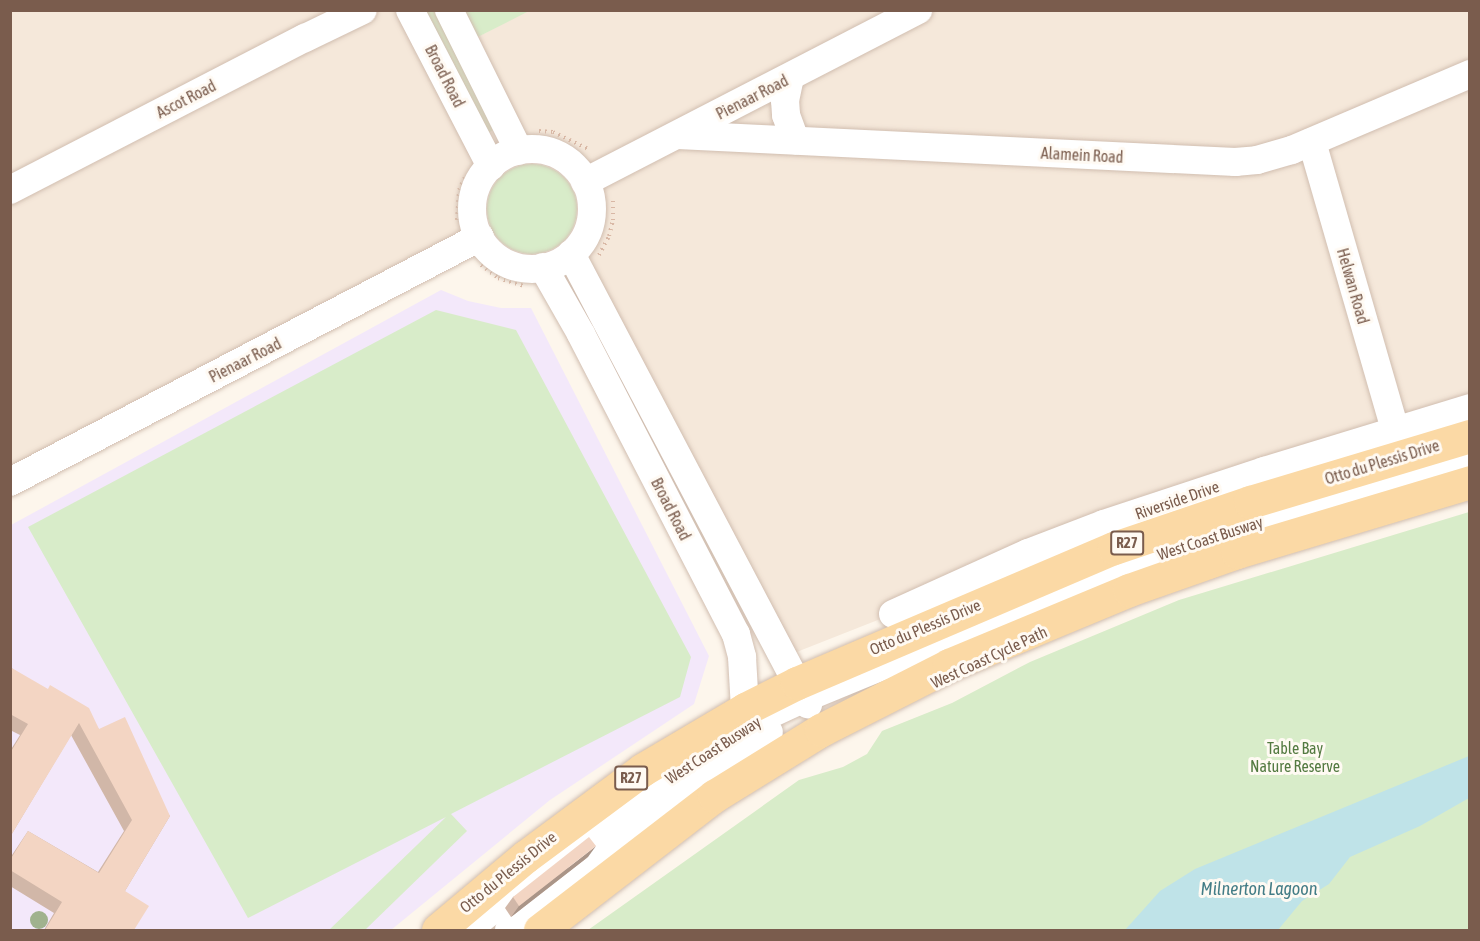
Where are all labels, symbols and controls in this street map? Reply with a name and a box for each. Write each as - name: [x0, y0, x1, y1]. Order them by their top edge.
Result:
- street label: Broad Road: [421, 42, 469, 110]
- street label: Pienaar Road: [713, 71, 791, 123]
- street label: Ascot Road: [153, 76, 219, 122]
- street label: Alamein Road: [1040, 143, 1124, 167]
- street label: Helwan Road: [1333, 246, 1373, 326]
- street label: Pienaar Road: [206, 334, 284, 386]
- street label: Otto du Plessis Drive: [1322, 435, 1442, 489]
- street label: Broad Road: [647, 475, 695, 543]
- street label: Riverside Drive: [1132, 477, 1222, 523]
- street label: West Coast Busway: [1155, 512, 1265, 564]
- road number: R27: [1109, 531, 1145, 555]
- street label: Otto du Plessis Drive: [867, 595, 983, 659]
- street label: West Coast Cycle Path: [928, 622, 1050, 692]
- street label: West Coast Busway: [662, 712, 764, 788]
- park label: Table Bay Nature Reserve: [1250, 738, 1340, 776]
- road number: R27: [613, 766, 649, 790]
- street label: Otto du Plessis Drive: [456, 827, 560, 917]
- water label: Milnerton Lagoon: [1201, 878, 1317, 900]

